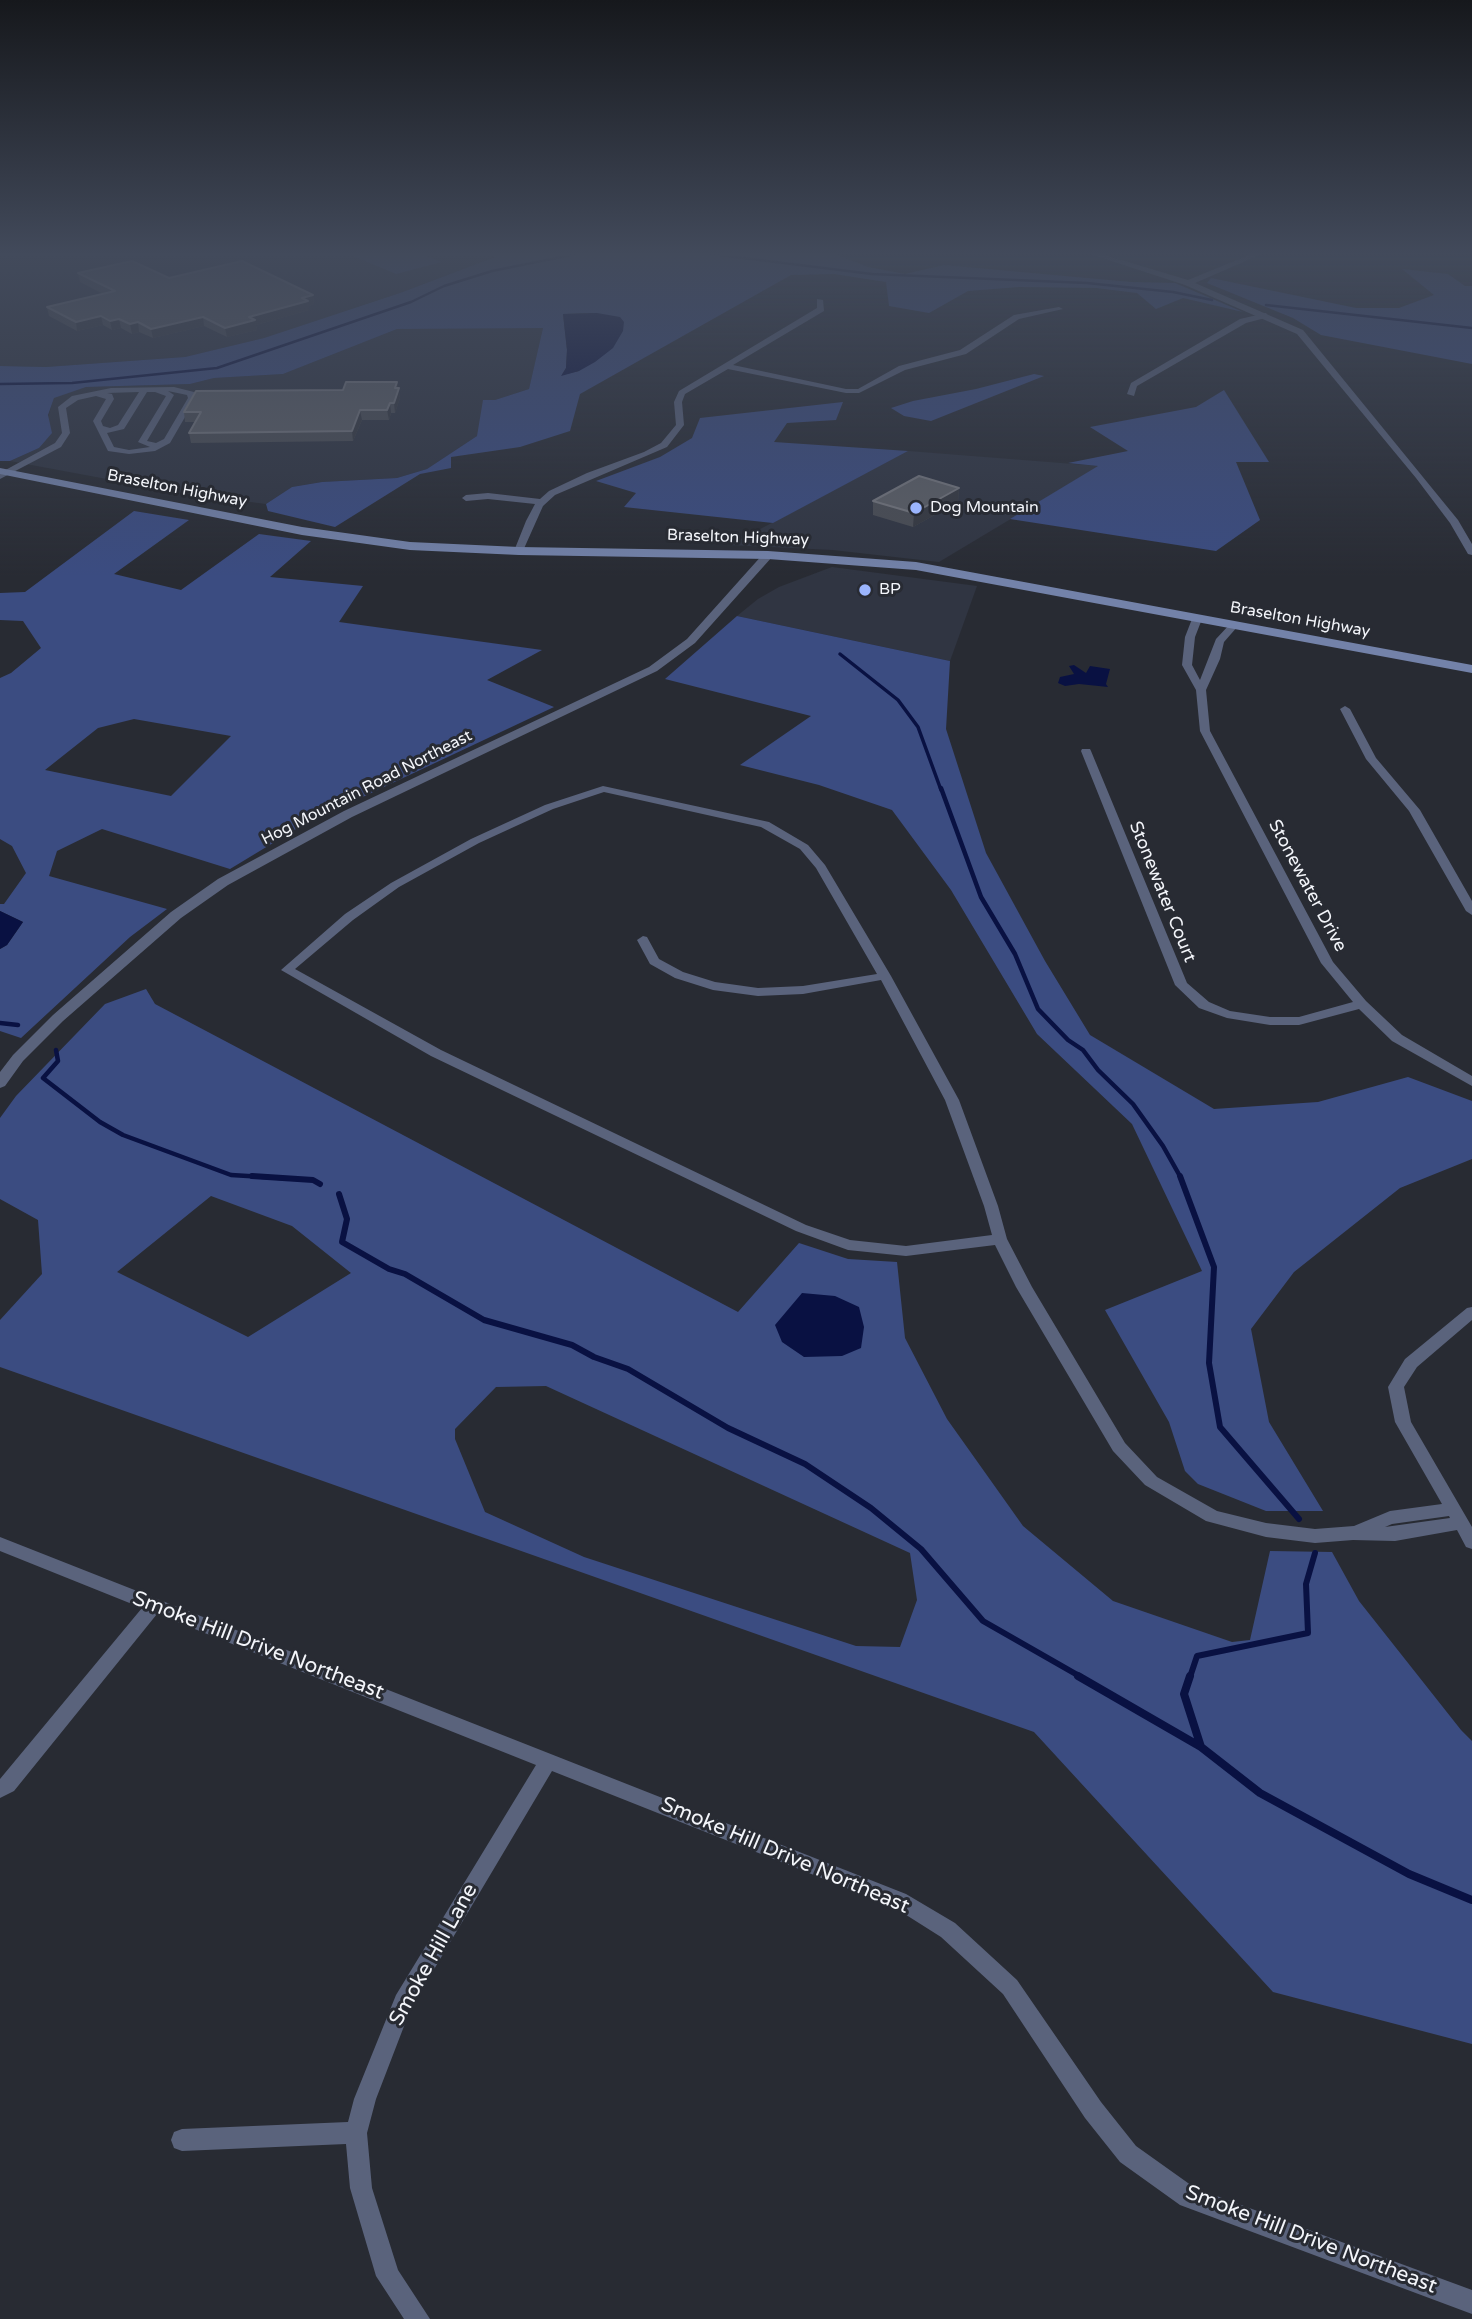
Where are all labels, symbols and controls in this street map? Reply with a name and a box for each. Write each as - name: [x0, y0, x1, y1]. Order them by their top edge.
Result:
- street label: Braselton Highway: [105, 466, 249, 512]
- place label: Dog Mountain: [930, 498, 1039, 518]
- marker: Dog Mountain: [908, 500, 924, 516]
- street label: Braselton Highway: [667, 526, 809, 550]
- place label: BP: [879, 580, 901, 600]
- marker: BP: [857, 582, 873, 598]
- street label: Braselton Highway: [1228, 598, 1372, 642]
- street label: Hog Mountain Road Northeast: [259, 726, 475, 850]
- street label: Stonewater Drive: [1263, 816, 1351, 956]
- street label: Stonewater Court: [1124, 818, 1200, 966]
- street label: Smoke Hill Drive Northeast: [129, 1586, 387, 1706]
- street label: Smoke Hill Drive Northeast: [657, 1792, 913, 1920]
- street label: Smoke Hill Lane: [384, 1879, 484, 2031]
- street label: Smoke Hill Drive Northeast: [1182, 2180, 1440, 2300]

